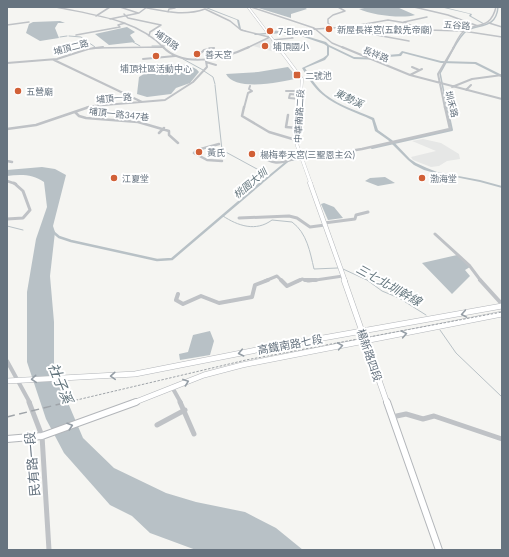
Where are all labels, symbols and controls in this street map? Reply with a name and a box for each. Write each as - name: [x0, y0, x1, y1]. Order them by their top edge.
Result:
- street label: 五谷路: [443, 19, 471, 31]
- marker: 新屋長祥宮(五穀先帝廟): [324, 24, 334, 34]
- place label: 新屋長祥宮(五穀先帝廟): [337, 24, 432, 35]
- marker: 7-Eleven: [265, 26, 275, 36]
- place label: 7-Eleven: [278, 26, 313, 37]
- street label: 埔頂路: [153, 28, 181, 52]
- street label: 埔頂二路: [52, 37, 90, 57]
- marker: 埔頂國小: [260, 41, 270, 51]
- place label: 埔頂國小: [273, 41, 309, 52]
- street label: 長祥路: [361, 44, 391, 64]
- marker: 善天宮: [192, 49, 202, 59]
- place label: 善天宮: [205, 49, 232, 60]
- marker: 埔頂社區活動中心: [151, 51, 161, 61]
- place label: 埔頂社區活動中心: [120, 63, 192, 74]
- marker: 二號池: [292, 70, 302, 80]
- place label: 二號池: [305, 70, 332, 81]
- marker: 五營廟: [13, 86, 23, 96]
- place label: 五營廟: [26, 86, 53, 97]
- water label: 東勢溪: [333, 86, 367, 111]
- street label: 中華南路二段: [292, 89, 306, 143]
- street label: 圳禾路: [443, 90, 461, 118]
- street label: 埔頂一路: [96, 91, 132, 105]
- street label: 埔頂一路347巷: [88, 105, 150, 123]
- marker: 黃氏: [194, 147, 204, 157]
- place label: 黃氏: [207, 147, 225, 158]
- marker: 楊梅奉天宮(三聖恩主公): [247, 149, 257, 159]
- place label: 楊梅奉天宮(三聖恩主公): [260, 149, 355, 160]
- water label: 桃園大圳: [231, 164, 271, 200]
- marker: 江夏堂: [109, 173, 119, 183]
- place label: 江夏堂: [122, 173, 149, 184]
- marker: 渤海堂: [417, 173, 427, 183]
- place label: 渤海堂: [430, 173, 457, 184]
- water label: 三七北圳幹線: [354, 261, 426, 310]
- one-way arrow: [461, 309, 467, 318]
- street label: 楊新路四段: [355, 327, 385, 383]
- one-way arrow: [401, 330, 408, 338]
- street label: 高鐵南路七段: [256, 332, 324, 356]
- one-way arrow: [337, 342, 343, 350]
- one-way arrow: [238, 349, 244, 357]
- water label: 社子溪: [45, 360, 77, 408]
- one-way arrow: [110, 372, 116, 381]
- one-way arrow: [31, 374, 37, 383]
- one-way arrow: [183, 378, 190, 386]
- one-way arrow: [67, 423, 74, 431]
- street label: 民有路一段: [21, 431, 43, 497]

